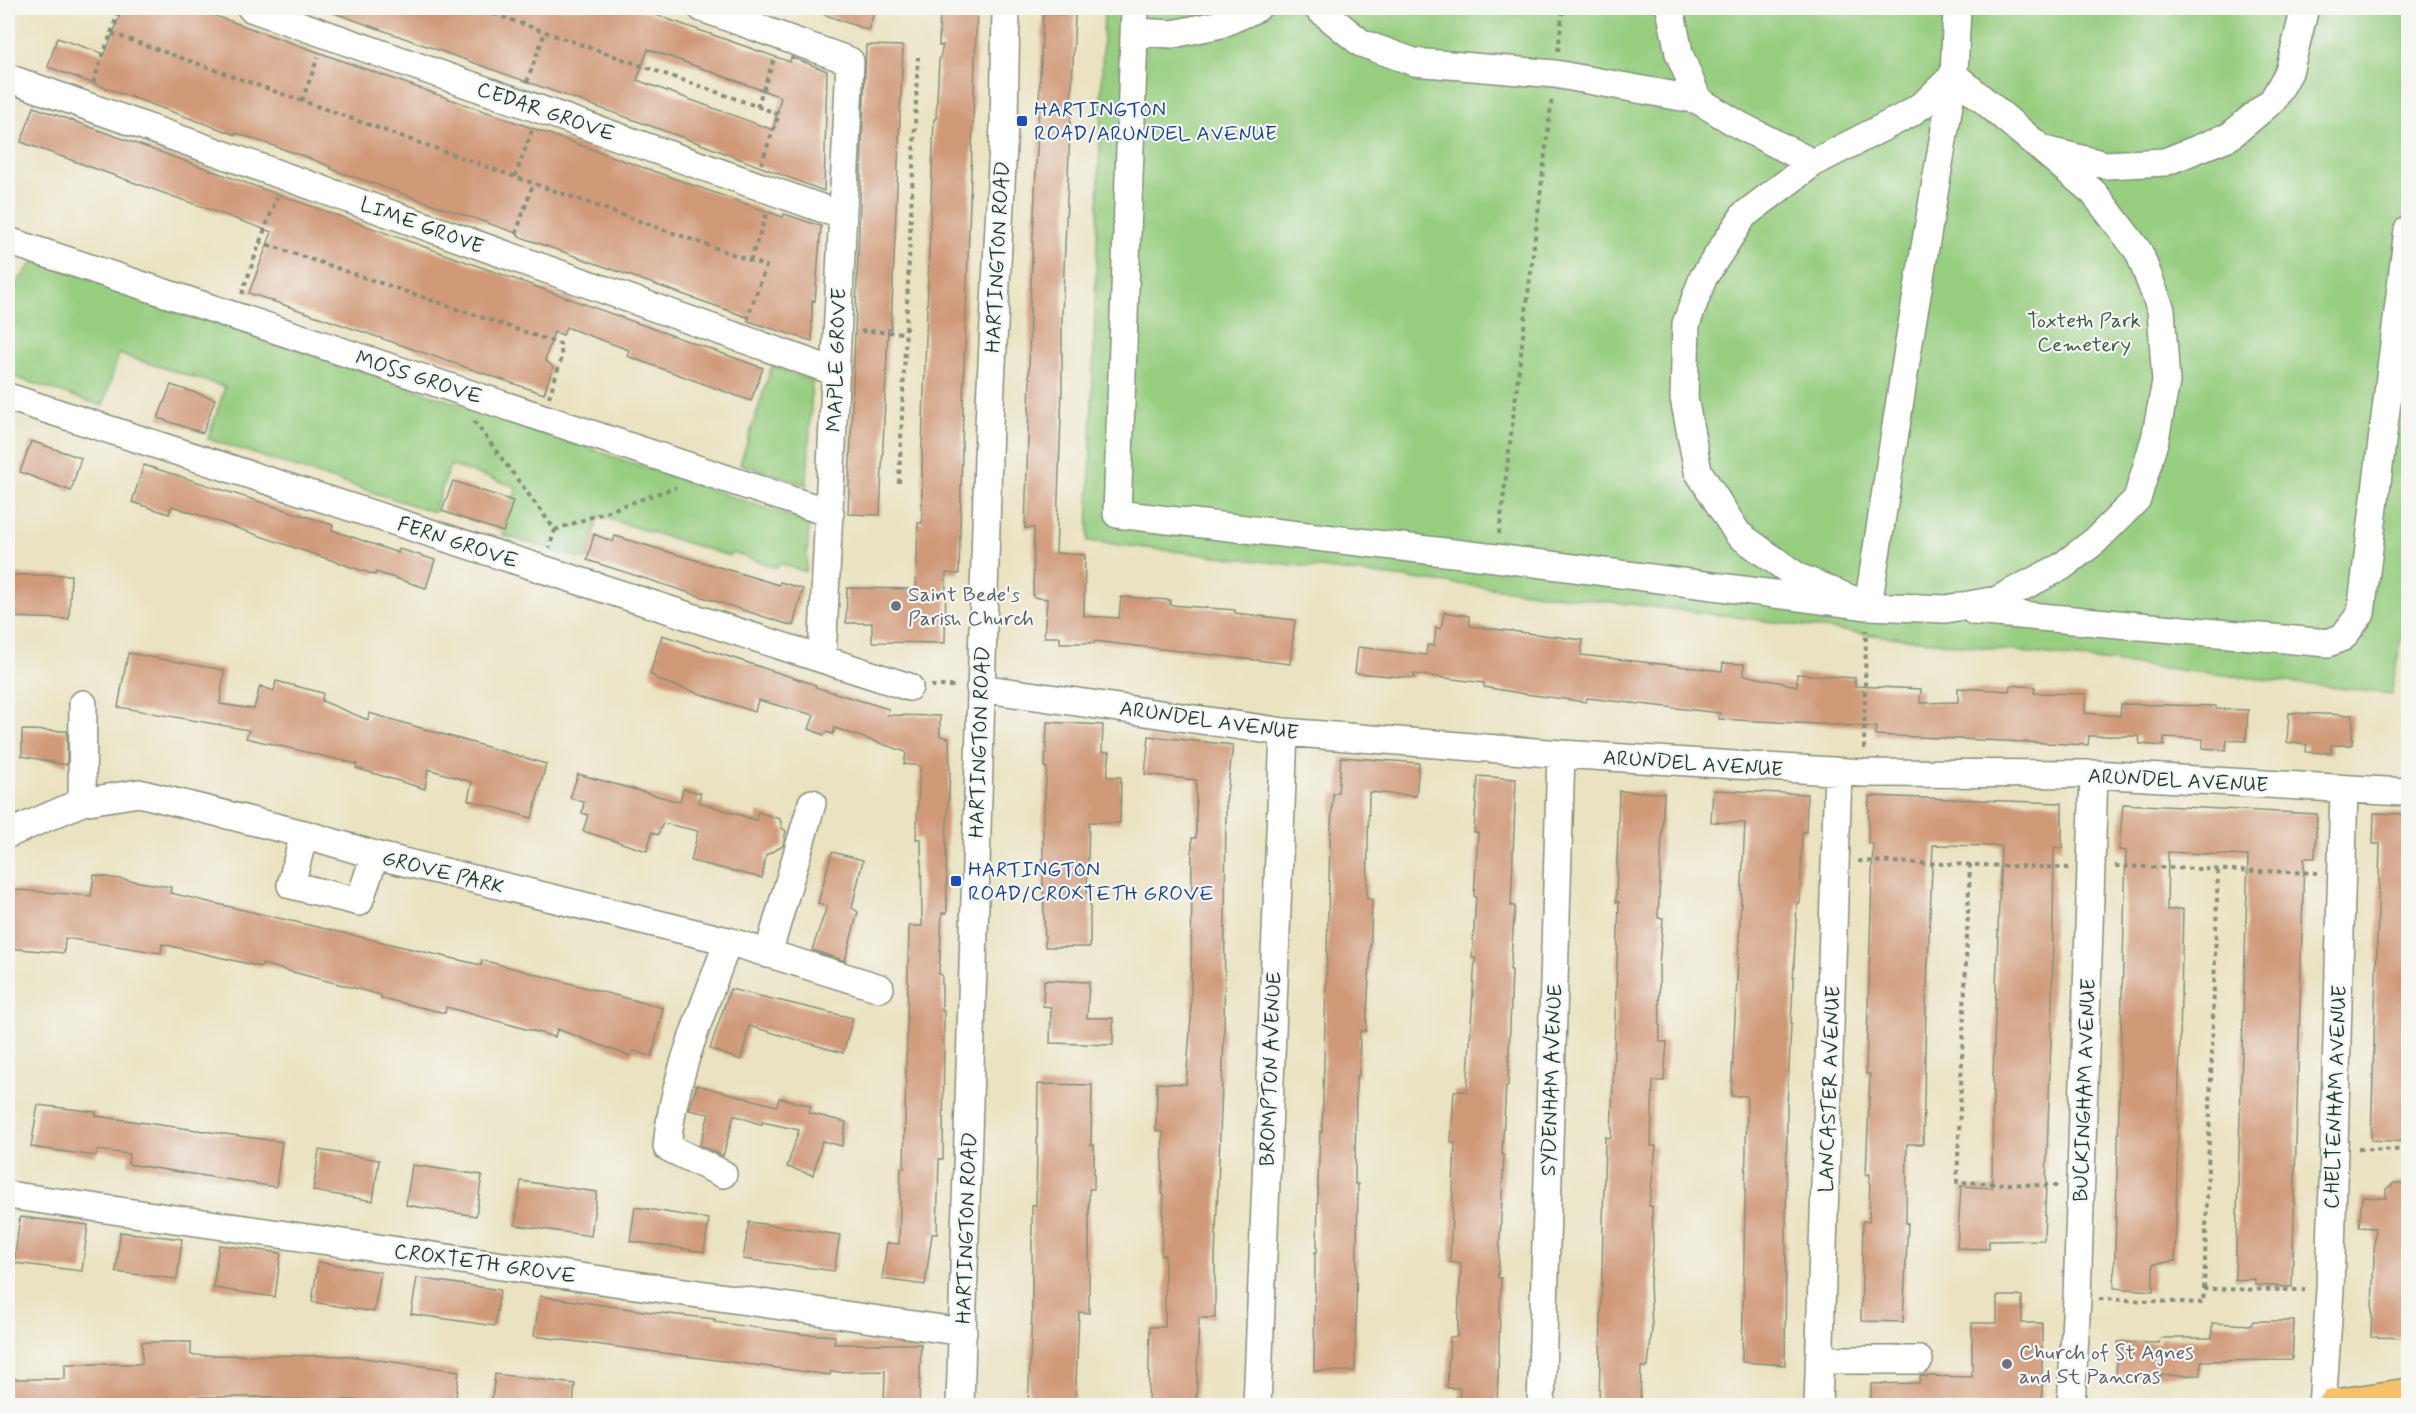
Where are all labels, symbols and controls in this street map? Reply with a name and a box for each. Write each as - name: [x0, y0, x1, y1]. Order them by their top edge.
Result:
- street label: CEDAR GROVE: [473, 75, 619, 149]
- place label: HARTINGTON ROAD/ARUNDEL AVENUE: [1034, 96, 1277, 148]
- marker: HARTINGTON ROAD/ARUNDEL AVENUE: [1015, 114, 1029, 128]
- street label: HARTINGTON ROAD: [979, 160, 1017, 354]
- street label: LIME GROVE: [356, 191, 487, 261]
- street label: MAPLE GROVE: [820, 287, 854, 433]
- park label: Toxteth Park Cemetery: [2027, 307, 2141, 359]
- street label: MOSS GROVE: [352, 344, 486, 412]
- street label: FERN GROVE: [394, 510, 522, 576]
- place label: Saint Bede's Parish Church: [908, 581, 1034, 633]
- marker: Saint Bede's Parish Church: [889, 599, 903, 613]
- street label: HARTINGTON ROAD: [963, 646, 997, 839]
- street label: ARUNDEL AVENUE: [1118, 695, 1300, 747]
- street label: ARUNDEL AVENUE: [1602, 744, 1784, 784]
- street label: ARUNDEL AVENUE: [2087, 762, 2269, 800]
- street label: GROVE PARK: [379, 844, 507, 902]
- place label: HARTINGTON ROAD/CROXTETH GROVE: [968, 856, 1214, 908]
- marker: HARTINGTON ROAD/CROXTETH GROVE: [949, 874, 963, 888]
- street label: BROMPTON AVENUE: [1254, 971, 1288, 1167]
- street label: BUCKINGHAM AVENUE: [2067, 978, 2103, 1202]
- street label: SYDENHAM AVENUE: [1535, 983, 1569, 1177]
- street label: LANCASTER AVENUE: [1812, 985, 1848, 1193]
- street label: CHELTENHAM AVENUE: [2318, 985, 2354, 1210]
- street label: HARTINGTON ROAD: [950, 1132, 984, 1325]
- street label: CROXTETH GROVE: [392, 1237, 578, 1291]
- place label: Church of St Agnes and St Pancras: [2019, 1339, 2193, 1391]
- marker: Church of St Agnes and St Pancras: [2000, 1357, 2014, 1371]

